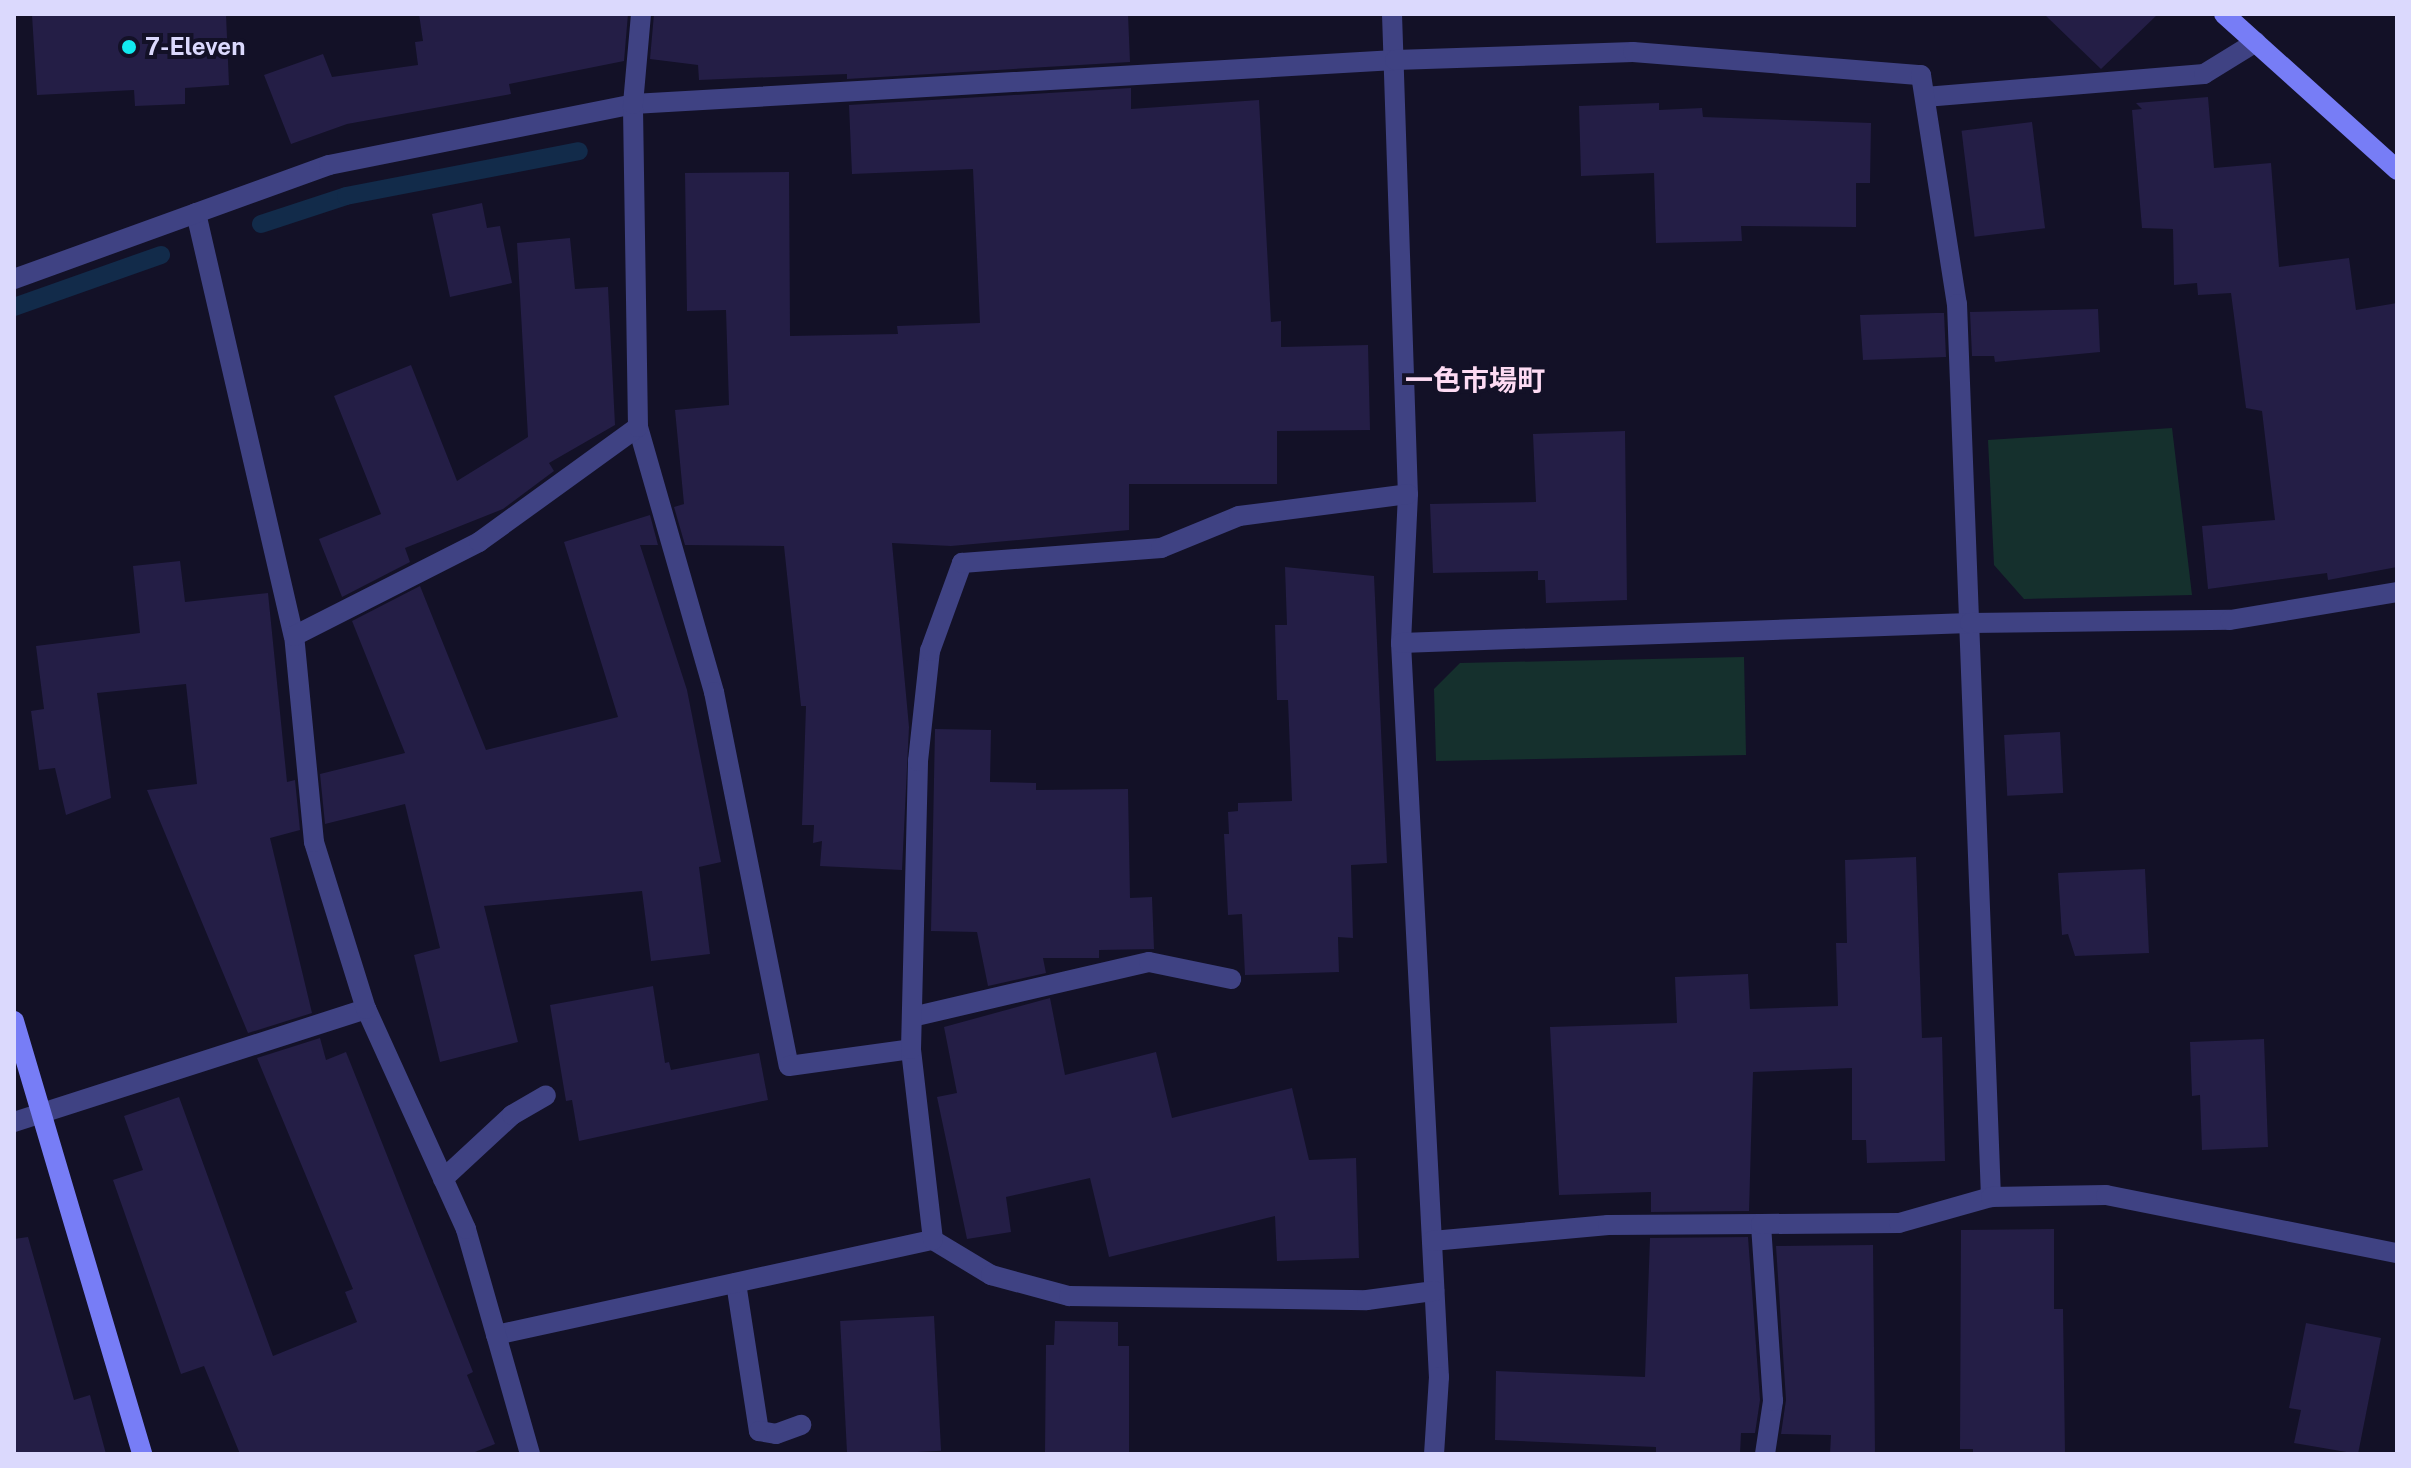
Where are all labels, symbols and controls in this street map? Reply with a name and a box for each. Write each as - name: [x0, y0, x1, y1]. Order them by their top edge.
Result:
- place label: 7-Eleven: [145, 33, 245, 61]
- marker: 7-Eleven: [120, 38, 138, 56]
- district label: 一色市場町: [1405, 363, 1545, 397]

